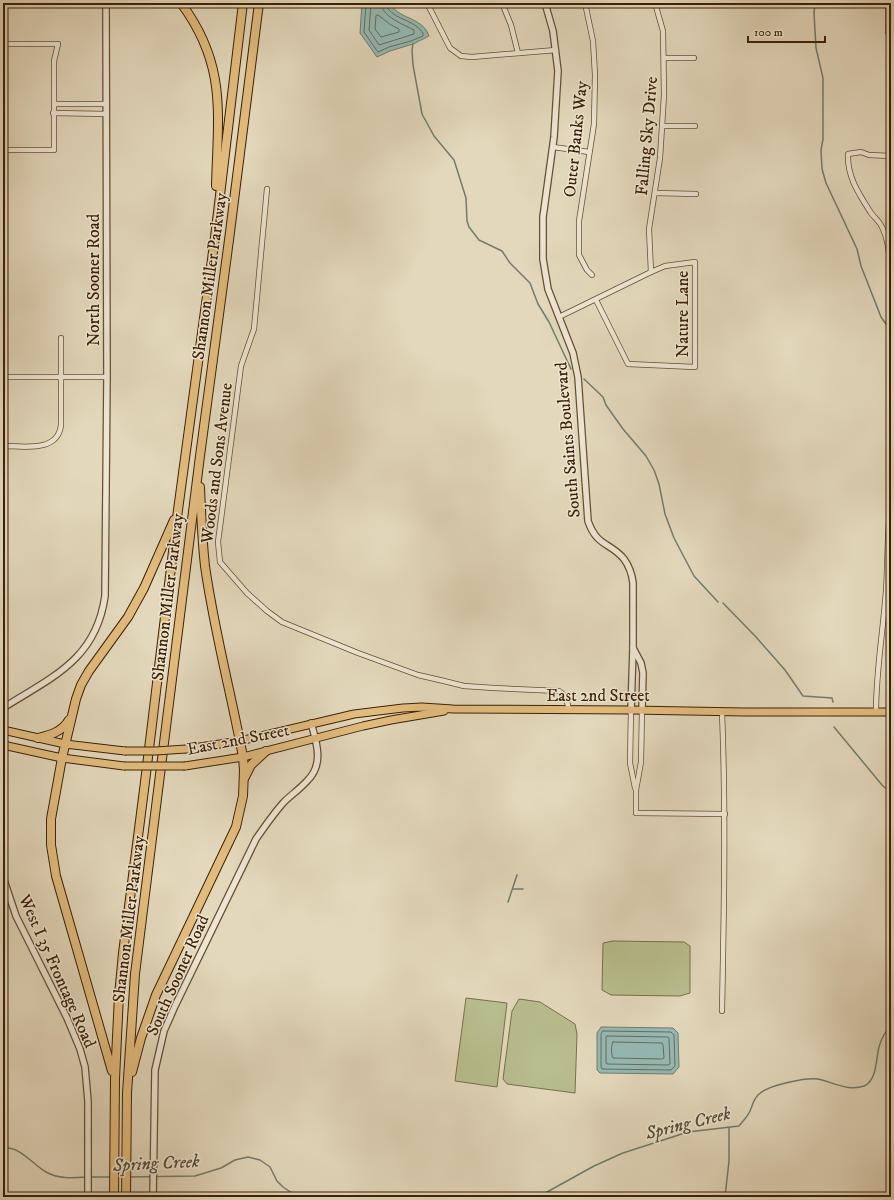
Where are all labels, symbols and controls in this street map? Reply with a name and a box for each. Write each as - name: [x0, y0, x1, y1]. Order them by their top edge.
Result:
- scale bar: [748, 18, 825, 44]
- text: 100 m: [754, 25, 783, 40]
- street label: Falling Sky Drive: [631, 76, 663, 197]
- street label: Outer Banks Way: [559, 79, 593, 198]
- street label: Shannon Miller Parkway: [187, 190, 233, 361]
- street label: North Sooner Road: [83, 213, 105, 346]
- street label: Nature Lane: [672, 271, 694, 357]
- street label: South Saints Boulevard: [550, 361, 586, 519]
- street label: Woods and Sons Avenue: [196, 382, 238, 546]
- street label: Shannon Miller Parkway: [147, 511, 189, 682]
- street label: East 2nd Street: [546, 685, 650, 707]
- street label: East 2nd Street: [185, 719, 292, 761]
- street label: Shannon Miller Parkway: [108, 833, 150, 1004]
- street label: West I 35 Frontage Road: [13, 890, 101, 1052]
- street label: South Sooner Road: [141, 911, 215, 1039]
- water label: Spring Creek: [642, 1103, 733, 1145]
- water label: Spring Creek: [111, 1151, 200, 1177]

